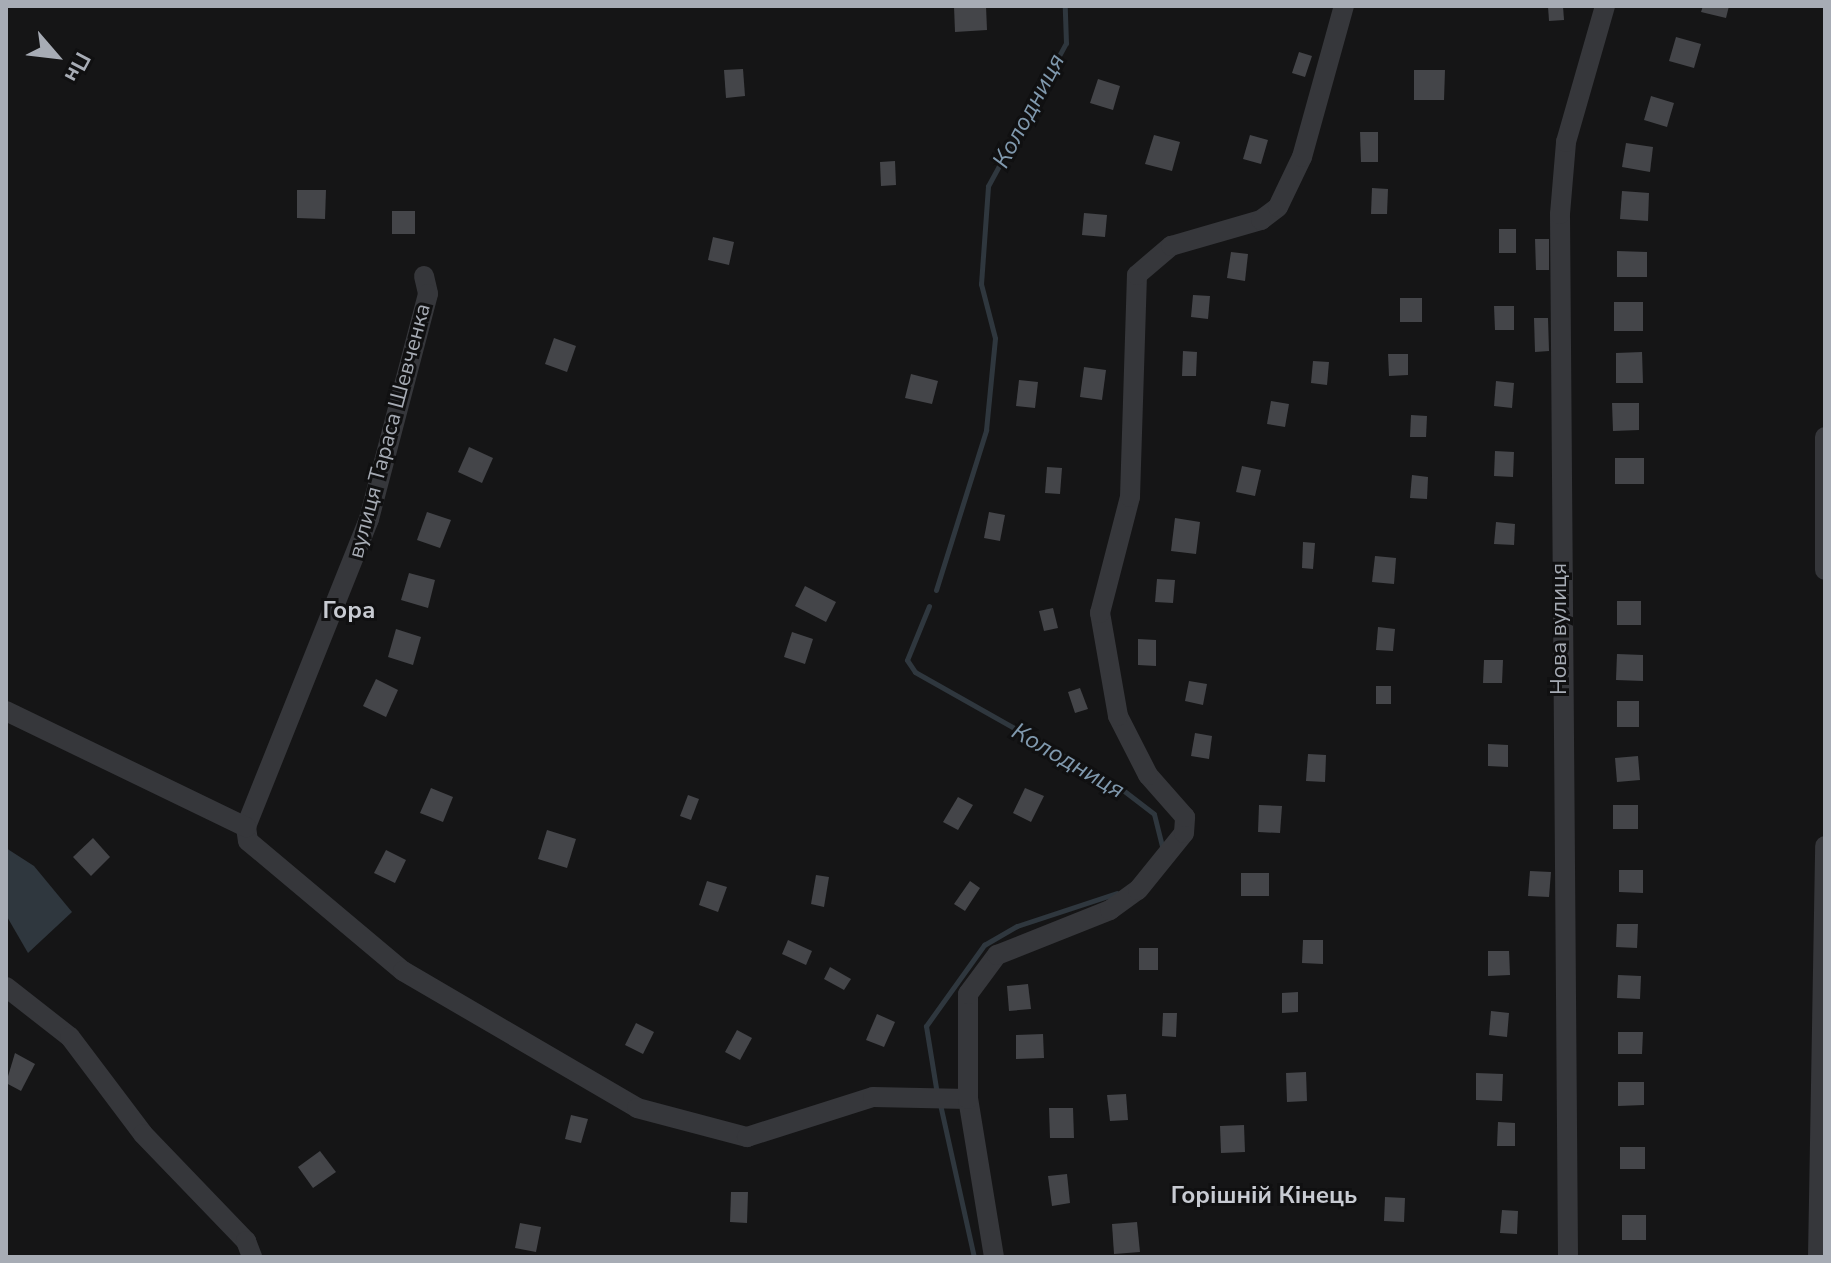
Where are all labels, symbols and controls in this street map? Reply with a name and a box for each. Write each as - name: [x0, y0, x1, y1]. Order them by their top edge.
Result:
- north arrow: [16, 16, 96, 96]
- text: Пн: [57, 47, 98, 88]
- water label: Колодниця: [987, 49, 1071, 173]
- street label: вулиця Тараса Шевченка: [343, 301, 437, 561]
- street label: Нова вулиця: [1547, 563, 1573, 695]
- district label: Гора: [323, 597, 375, 625]
- water label: Колодниця: [1006, 717, 1130, 805]
- district label: Горішній Кінець: [1171, 1182, 1357, 1210]

